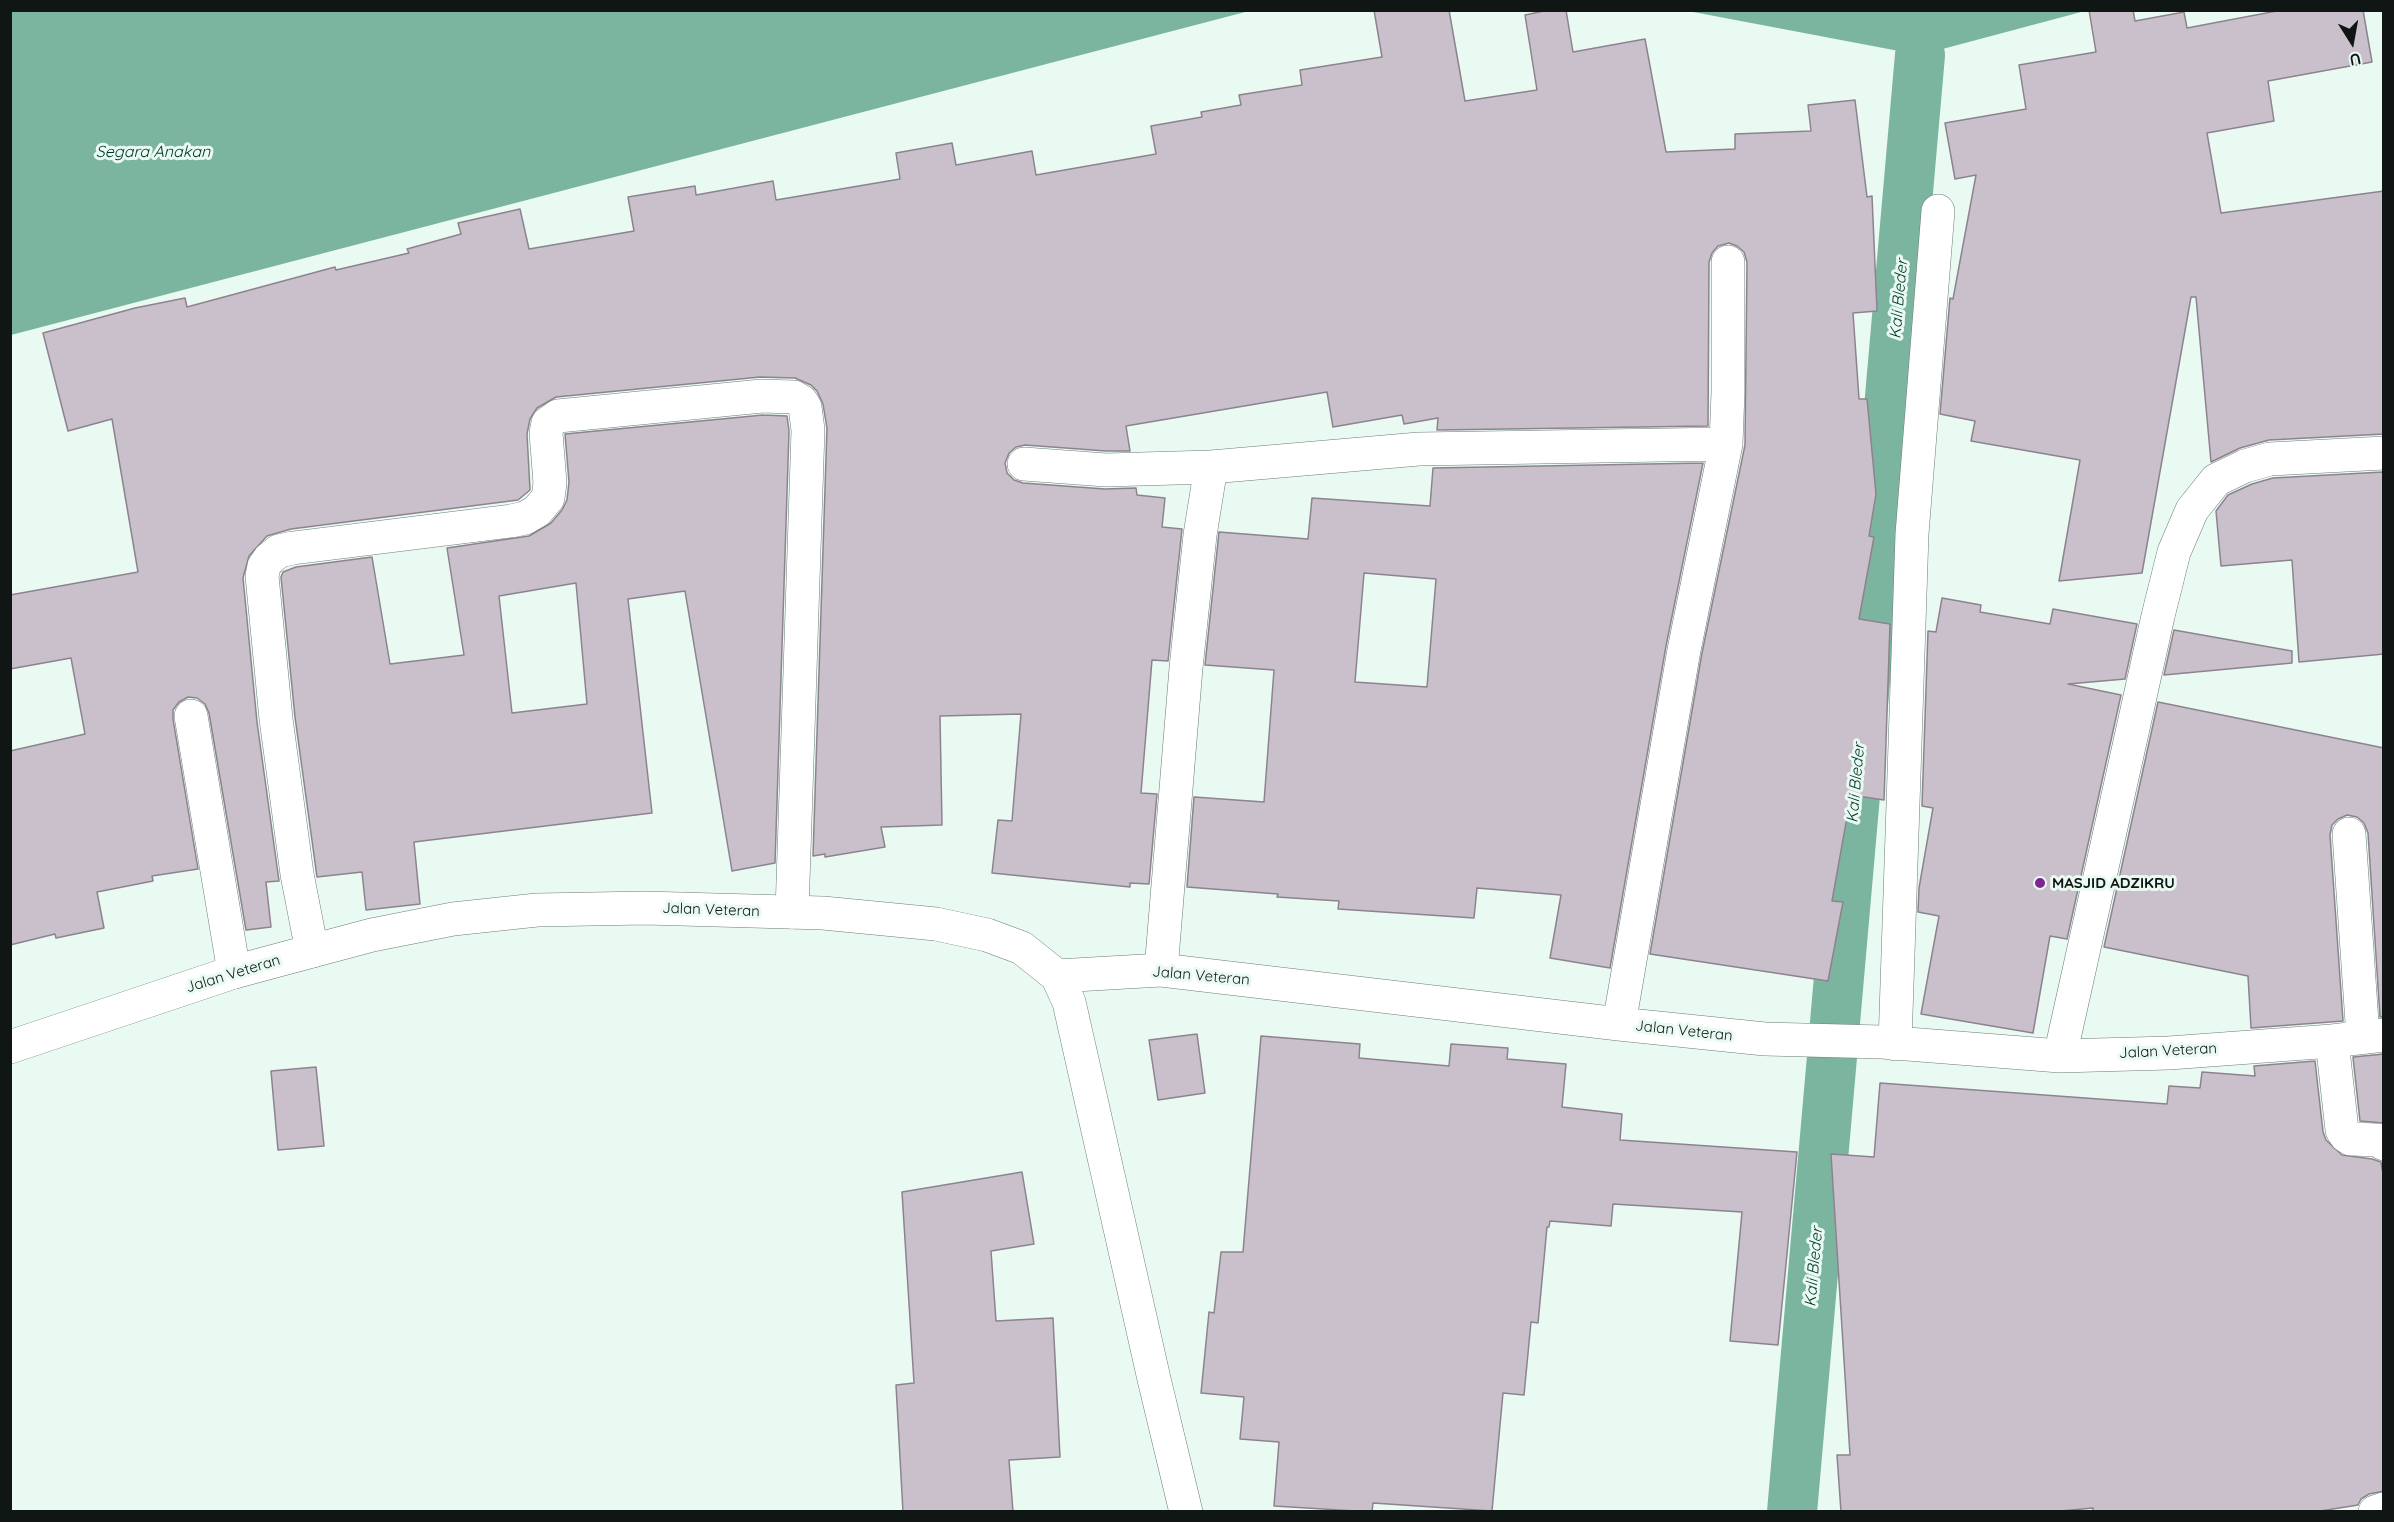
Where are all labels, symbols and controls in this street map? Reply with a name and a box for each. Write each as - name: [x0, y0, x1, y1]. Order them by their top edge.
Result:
- north arrow: [2322, 12, 2382, 72]
- text: U: [2348, 49, 2363, 71]
- water label: Segara Anakan: [96, 142, 210, 162]
- water label: Kali Bleder: [1886, 258, 1912, 340]
- water label: Kali Bleder: [1843, 742, 1869, 824]
- place label: MASJID ADZIKRU: [2052, 874, 2175, 892]
- marker: MASJID ADZIKRU: [2033, 876, 2047, 890]
- street label: Jalan Veteran: [662, 899, 760, 921]
- street label: Jalan Veteran: [184, 951, 282, 997]
- street label: Jalan Veteran: [1151, 963, 1251, 989]
- street label: Jalan Veteran: [1634, 1017, 1734, 1045]
- street label: Jalan Veteran: [2119, 1039, 2217, 1063]
- water label: Kali Bleder: [1801, 1226, 1827, 1308]

